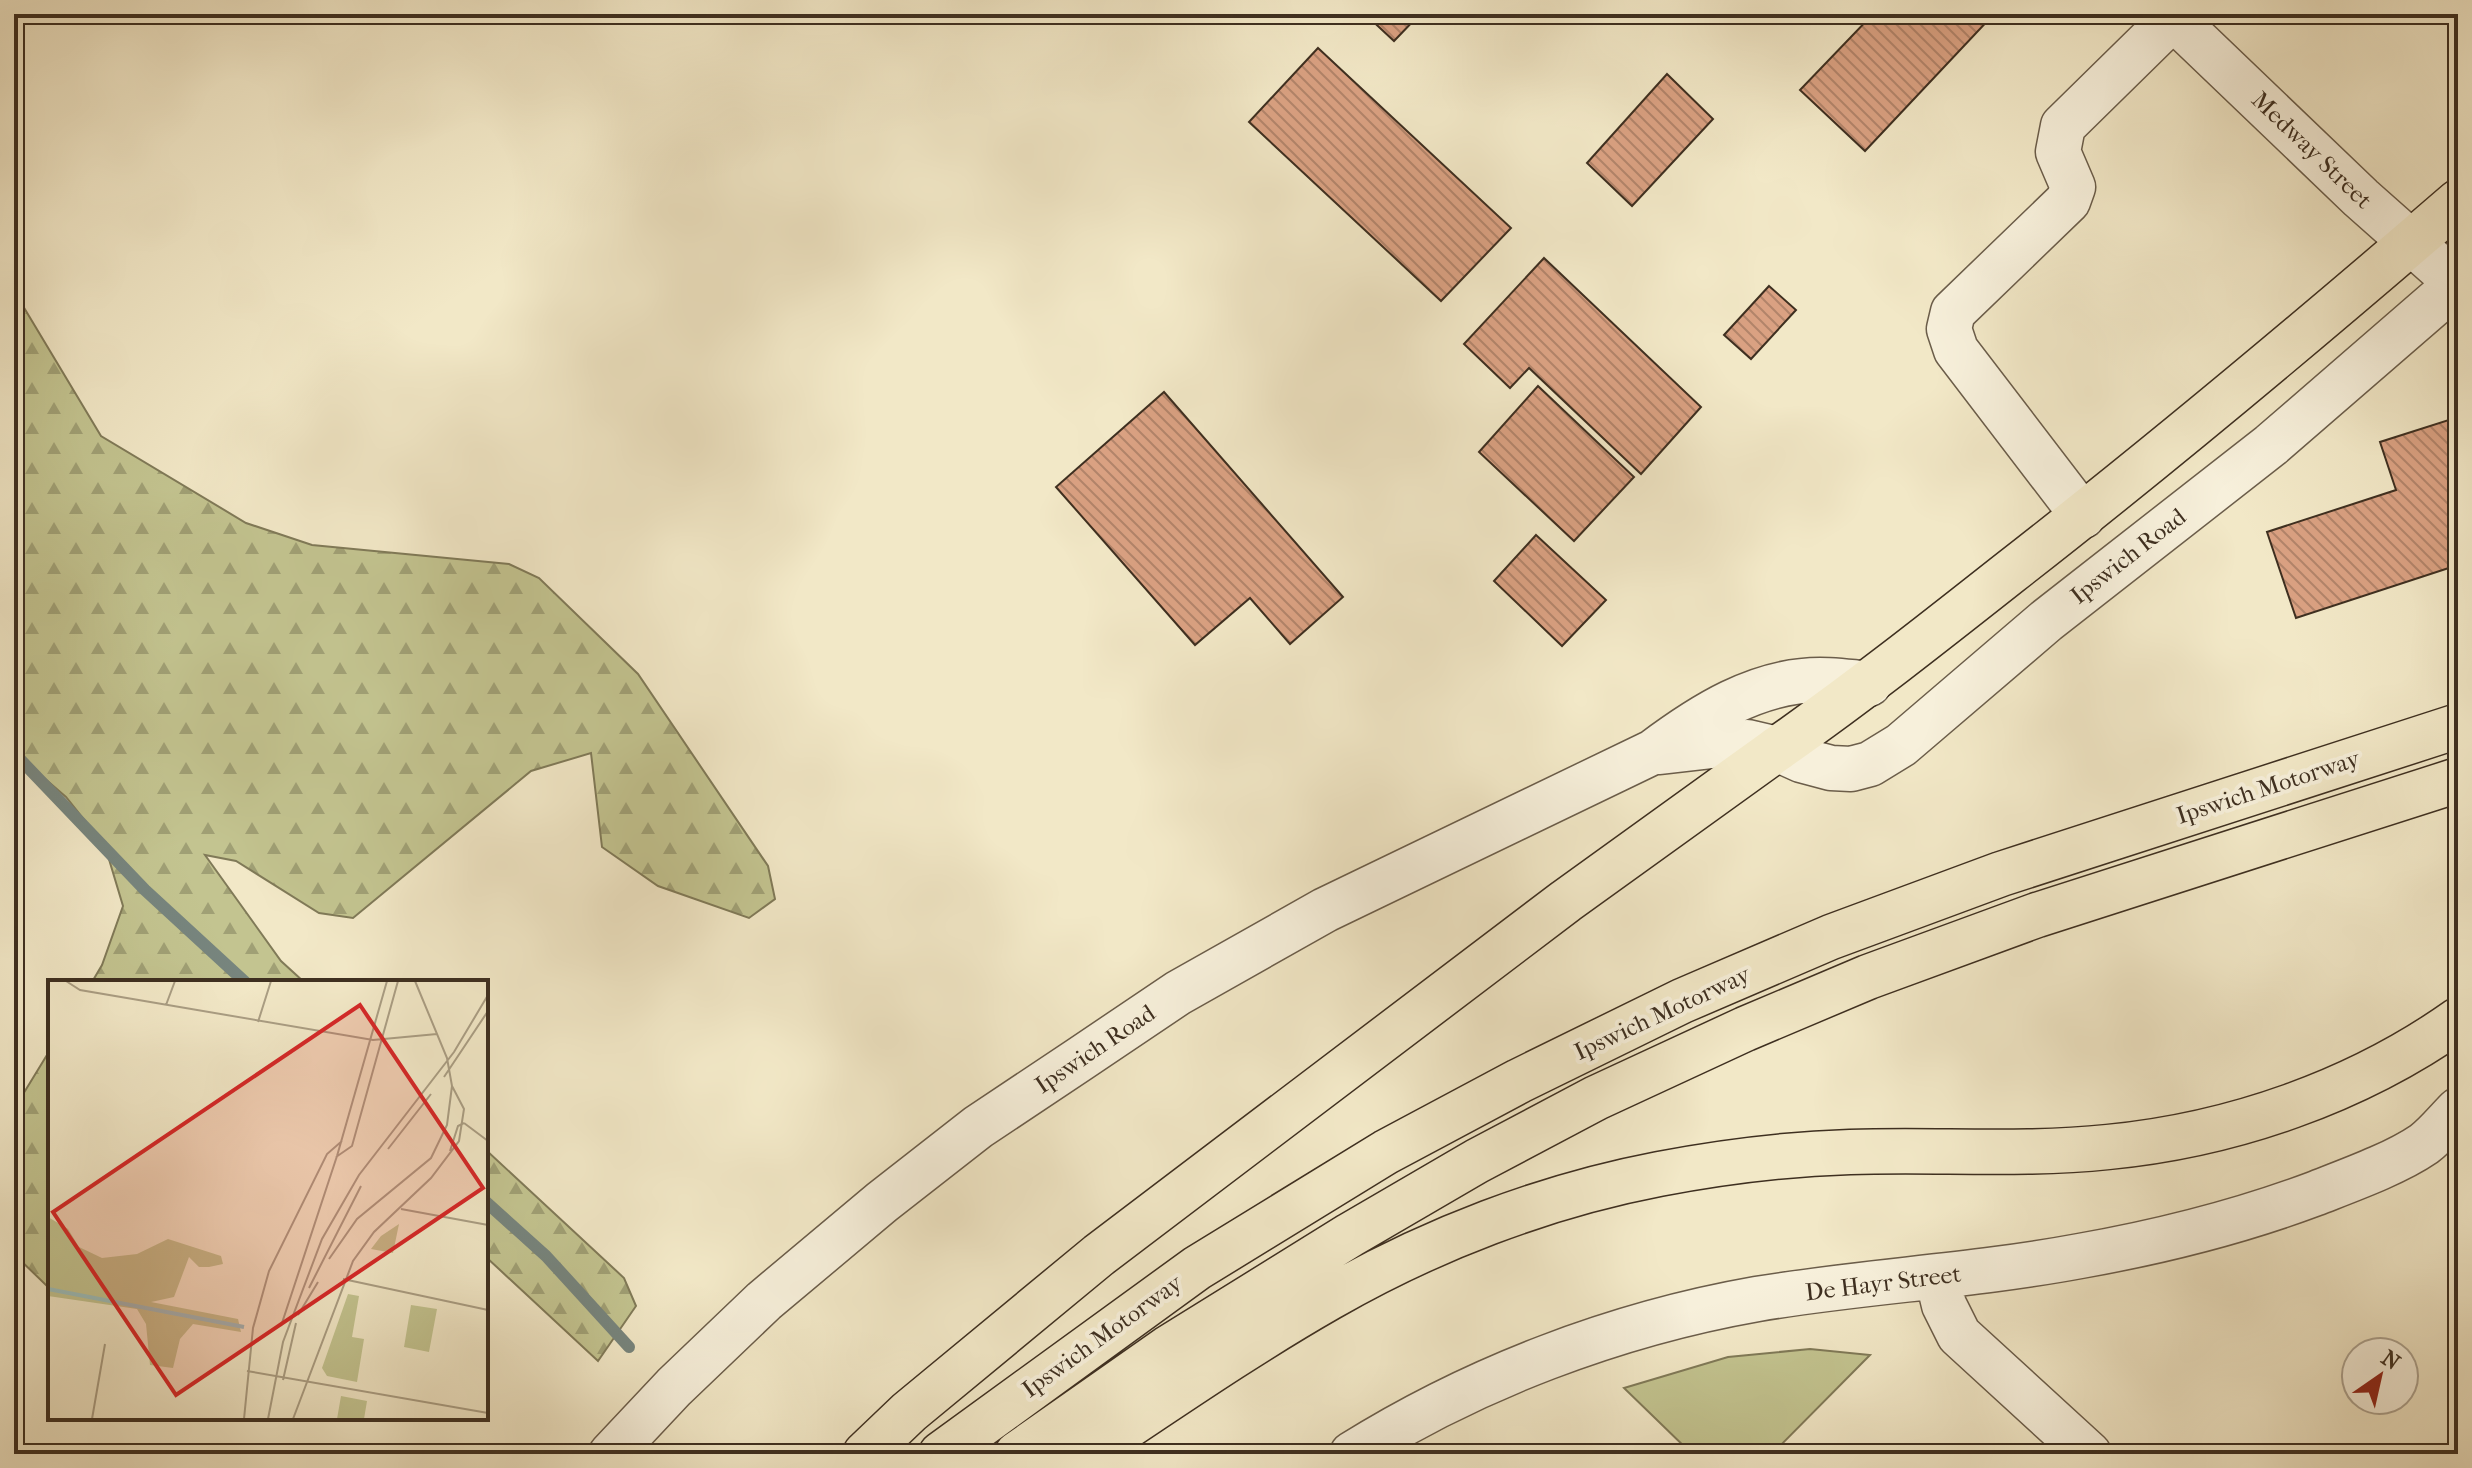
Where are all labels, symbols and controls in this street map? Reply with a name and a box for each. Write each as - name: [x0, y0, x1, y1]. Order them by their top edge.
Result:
- street label: Medway Street: [2246, 86, 2378, 215]
- street label: Ipswich Road: [2065, 502, 2192, 610]
- street label: Ipswich Motorway: [2173, 744, 2364, 830]
- street label: Ipswich Motorway: [1570, 959, 1755, 1066]
- inset map: [48, 980, 488, 1420]
- street label: Ipswich Road: [1030, 998, 1161, 1099]
- street label: De Hayr Street: [1804, 1260, 1963, 1306]
- street label: Ipswich Motorway: [1017, 1268, 1188, 1403]
- north arrow: [2340, 1336, 2420, 1416]
- text: N: [2376, 1345, 2405, 1376]

